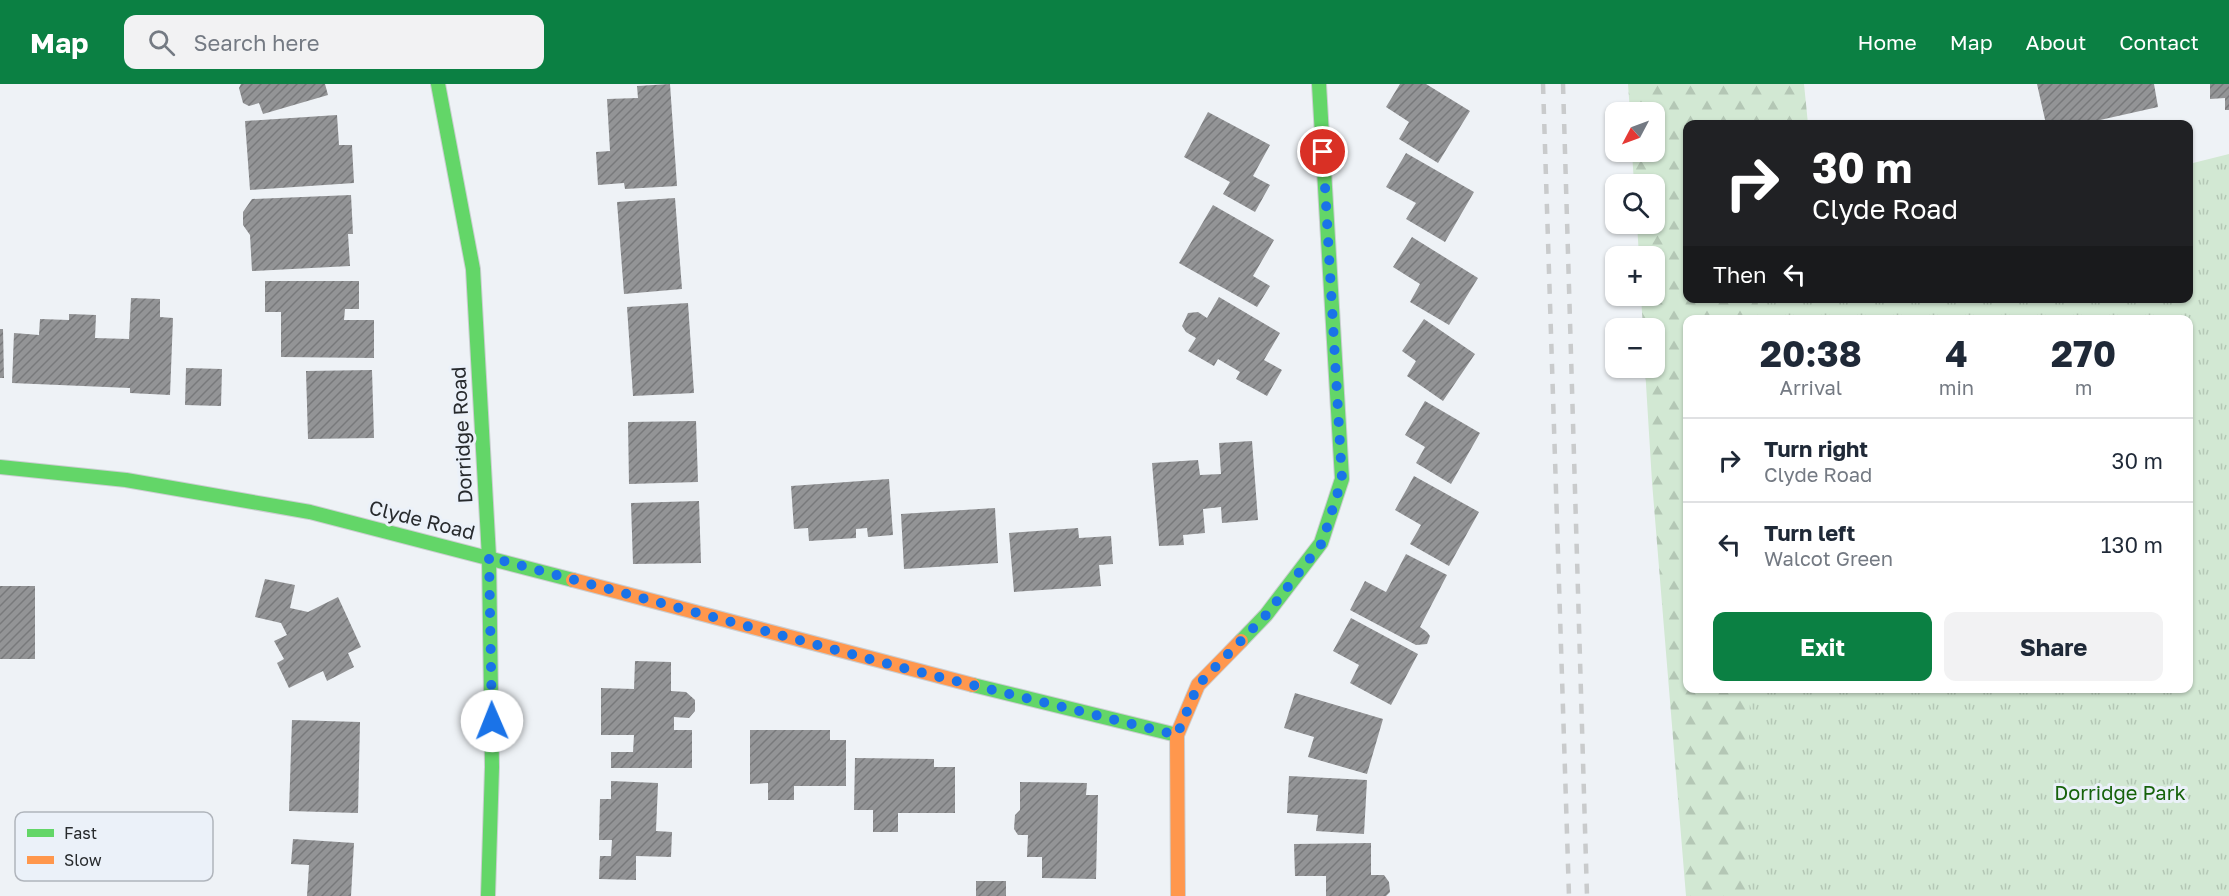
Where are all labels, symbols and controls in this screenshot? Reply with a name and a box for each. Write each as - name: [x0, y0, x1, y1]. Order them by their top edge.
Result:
- search box: [124, 15, 544, 69]
- text: Map: [30, 26, 88, 59]
- icon: search: [145, 26, 178, 59]
- text: Search here: [193, 29, 319, 56]
- text: Home: [1857, 29, 1917, 55]
- text: Map: [1950, 29, 1993, 55]
- text: About: [2026, 29, 2086, 55]
- text: Contact: [2119, 29, 2199, 55]
- north arrow: [1605, 102, 1665, 162]
- map controls: [1605, 102, 1665, 378]
- pin: [1297, 126, 1348, 177]
- icon: arrive: [1306, 135, 1339, 168]
- text: 30 m: [1812, 142, 1912, 192]
- icon: right: [1713, 144, 1791, 222]
- button: search: [1605, 174, 1665, 234]
- text: Clyde Road: [1812, 193, 1958, 225]
- button: +: [1605, 246, 1665, 306]
- icon: left: [1778, 258, 1811, 291]
- text: Then: [1713, 261, 1766, 288]
- button: −: [1605, 318, 1665, 378]
- text: 20:38: [1760, 332, 1862, 375]
- text: 4: [1945, 332, 1968, 375]
- text: 270: [2051, 332, 2116, 375]
- street label: Dorridge Road: [445, 366, 477, 504]
- text: Arrival: [1780, 375, 1842, 399]
- text: min: [1939, 375, 1974, 399]
- text: m: [2075, 375, 2092, 399]
- text: Turn right: [1764, 435, 1868, 462]
- icon: right: [1713, 444, 1746, 477]
- text: 30 m: [2112, 447, 2163, 474]
- text: Clyde Road: [1764, 462, 1872, 486]
- street label: Clyde Road: [367, 494, 478, 544]
- text: Turn left: [1764, 519, 1855, 546]
- icon: left: [1713, 528, 1746, 561]
- text: 130 m: [2101, 531, 2163, 558]
- text: Walcot Green: [1764, 546, 1893, 570]
- button: Exit: [1713, 612, 1932, 681]
- button: Share: [1944, 612, 2163, 681]
- position arrow: [460, 689, 524, 753]
- park label: Dorridge Park: [2054, 780, 2186, 804]
- legend: [15, 812, 213, 881]
- text: Fast: [64, 823, 97, 843]
- text: Slow: [64, 850, 102, 870]

